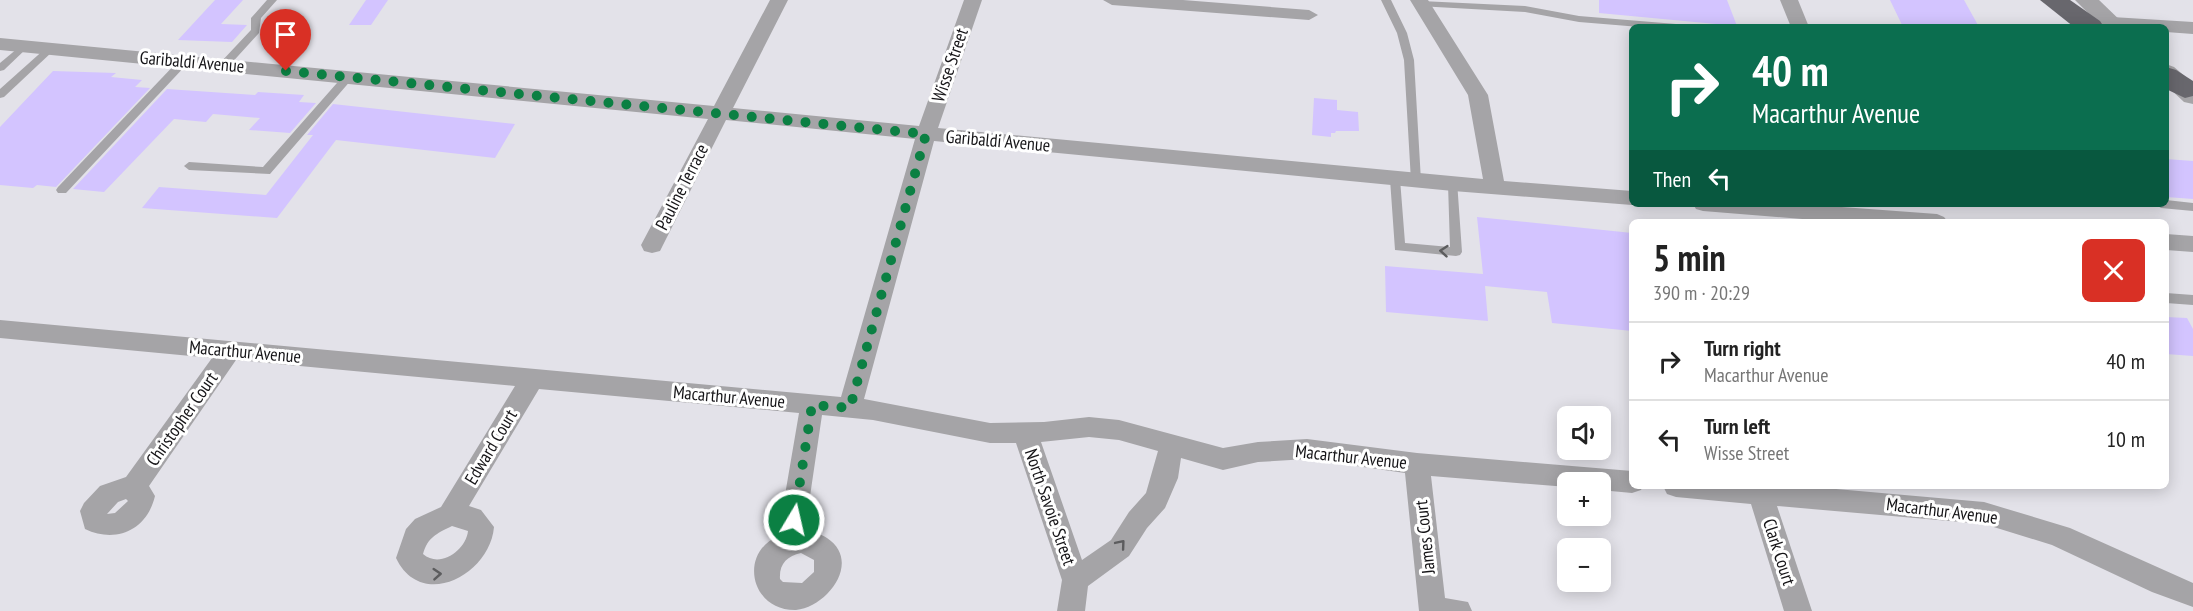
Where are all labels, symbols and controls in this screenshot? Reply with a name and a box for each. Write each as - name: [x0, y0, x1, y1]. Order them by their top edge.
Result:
- pin: [260, 9, 311, 71]
- icon: arrive: [269, 18, 302, 51]
- street label: Wisse Street: [926, 25, 973, 105]
- text: 40 m: [1752, 43, 1829, 98]
- street label: Garibaldi Avenue: [139, 45, 245, 78]
- icon: right: [1653, 48, 1731, 126]
- text: Macarthur Avenue: [1752, 96, 1920, 130]
- street label: Garibaldi Avenue: [945, 124, 1051, 157]
- street label: Pauline Terrace: [650, 140, 713, 234]
- icon: left: [1703, 162, 1736, 195]
- text: Then: [1653, 165, 1691, 193]
- text: 5 min: [1653, 234, 1726, 281]
- button: close: [2082, 239, 2145, 302]
- one-way arrow: [1440, 245, 1449, 258]
- text: 390 m · 20:29: [1653, 280, 1750, 306]
- text: Turn right: [1704, 334, 1781, 362]
- street label: Macarthur Avenue: [188, 335, 302, 368]
- icon: right: [1653, 345, 1686, 378]
- text: 40 m: [2106, 347, 2145, 375]
- text: Macarthur Avenue: [1704, 362, 1829, 388]
- street label: Christopher Court: [141, 367, 222, 470]
- street label: Macarthur Avenue: [672, 380, 786, 413]
- street label: Edward Court: [459, 405, 522, 488]
- map controls: [1557, 406, 1611, 592]
- button: sound: [1557, 406, 1611, 460]
- text: Turn left: [1704, 412, 1770, 440]
- icon: left: [1653, 423, 1686, 456]
- text: 10 m: [2106, 425, 2145, 453]
- street label: Macarthur Avenue: [1294, 439, 1408, 474]
- text: Wisse Street: [1704, 440, 1789, 466]
- street label: North Savoie Street: [1020, 446, 1081, 568]
- button: +: [1557, 472, 1611, 526]
- position arrow: [762, 488, 826, 552]
- street label: Macarthur Avenue: [1885, 492, 1999, 529]
- street label: James Court: [1409, 499, 1440, 576]
- street label: Clark Court: [1758, 516, 1801, 588]
- button: −: [1557, 538, 1611, 592]
- one-way arrow: [1113, 540, 1124, 551]
- one-way arrow: [433, 567, 442, 580]

